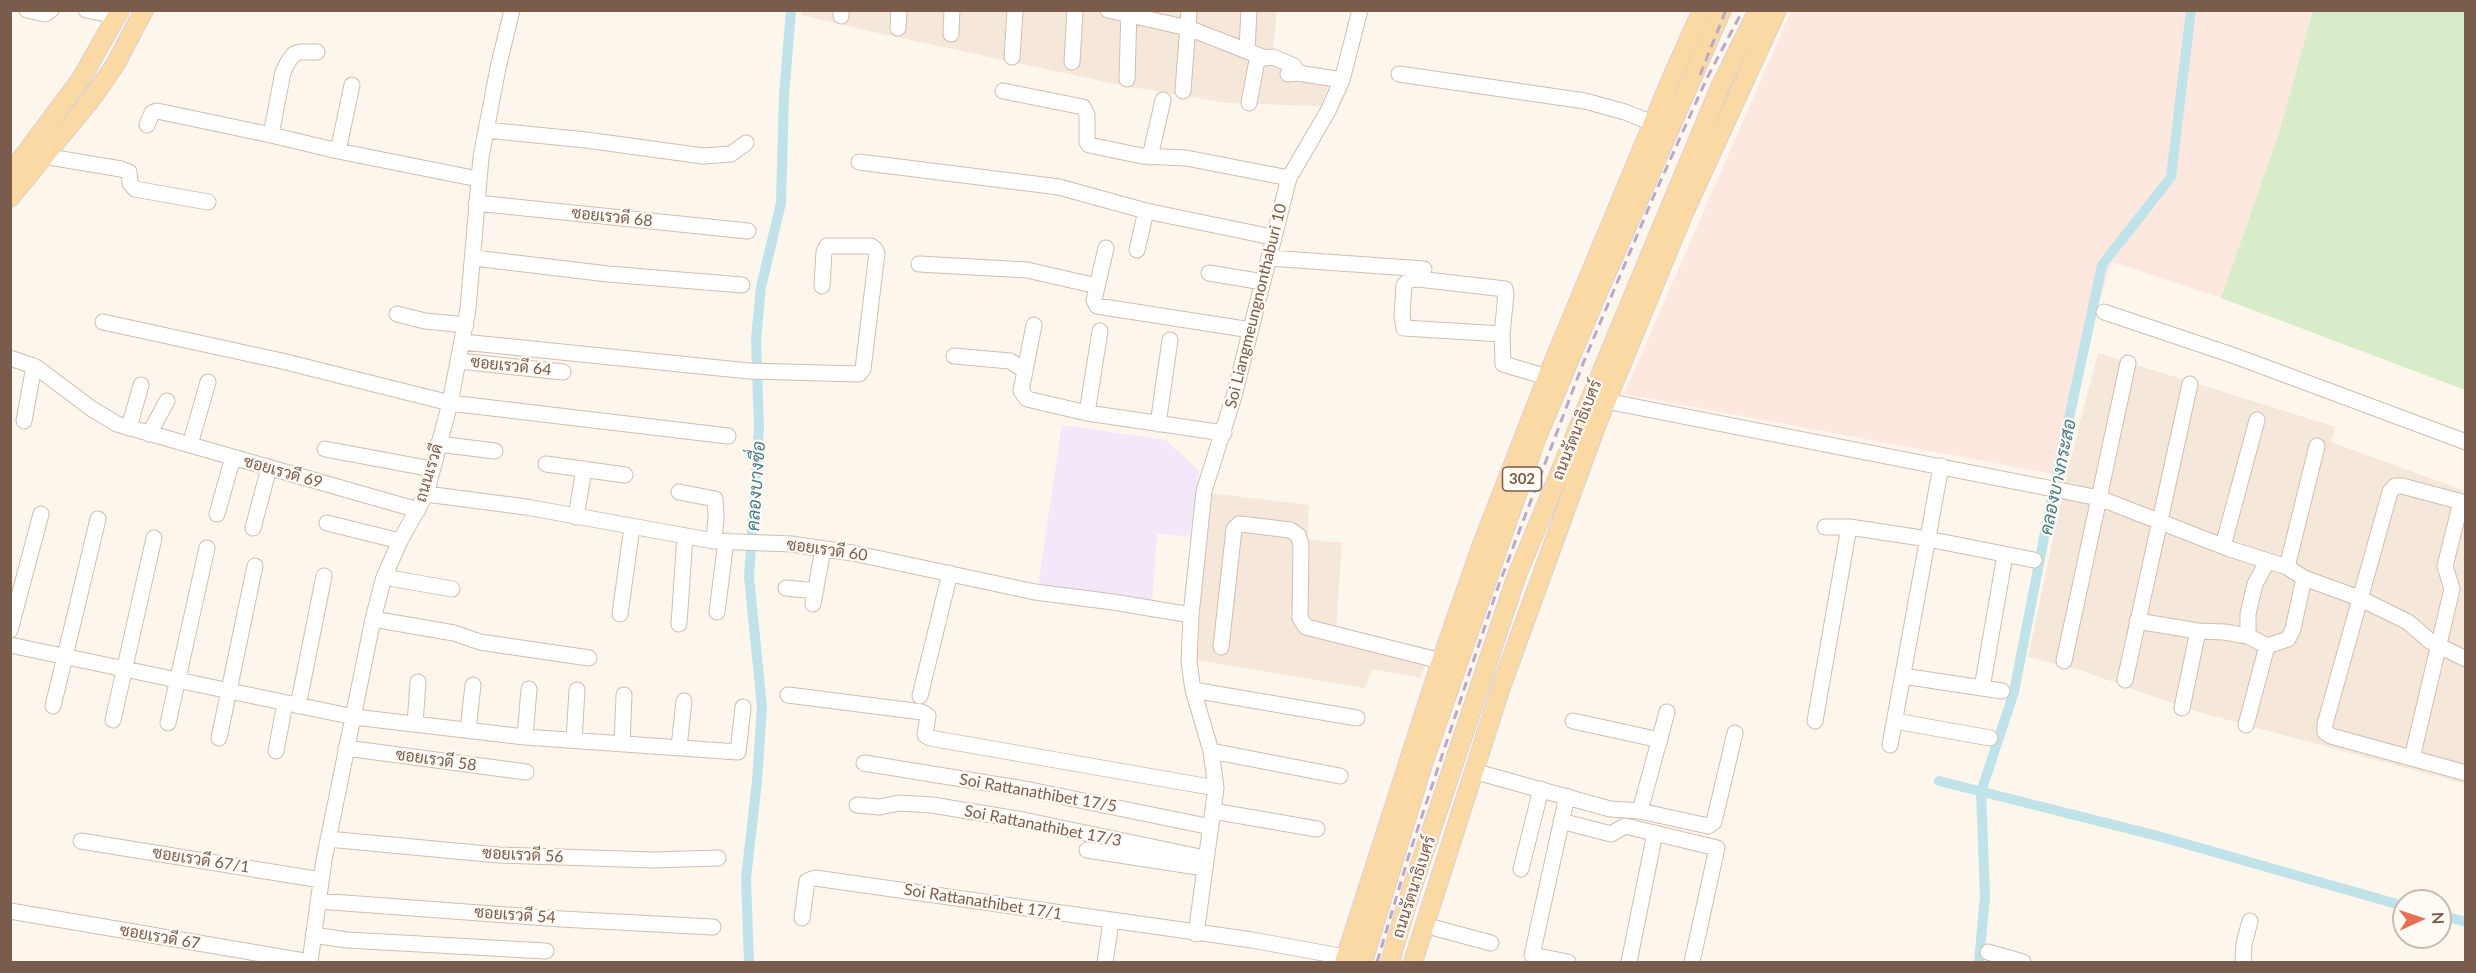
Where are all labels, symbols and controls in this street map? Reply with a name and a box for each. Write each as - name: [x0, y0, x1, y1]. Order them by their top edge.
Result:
- street label: Soi Liangmeungnonthaburi 10: [1221, 202, 1291, 410]
- street label: ซอยเรวดี 68: [571, 203, 653, 231]
- street label: ซอยเรวดี 64: [470, 352, 552, 380]
- street label: ถนนรัตนาธิเบศร์: [1548, 377, 1606, 483]
- water label: คลองบางกระสอ: [2035, 417, 2081, 537]
- water label: คลองบางซื่อ: [742, 440, 770, 532]
- street label: ถนนเรวดี: [411, 441, 447, 505]
- street label: ซอยเรวดี 69: [241, 452, 325, 492]
- road number: 302: [1502, 467, 1541, 491]
- street label: ซอยเรวดี 60: [785, 535, 869, 565]
- street label: ซอยเรวดี 58: [394, 745, 478, 775]
- street label: Soi Rattanathibet 17/5: [958, 770, 1118, 816]
- street label: Soi Rattanathibet 17/3: [963, 801, 1123, 851]
- street label: ถนนรัตนาธิเบศร์: [1388, 833, 1440, 941]
- street label: ซอยเรวดี 67/1: [151, 843, 251, 877]
- street label: ซอยเรวดี 56: [482, 843, 564, 867]
- street label: Soi Rattanathibet 17/1: [903, 880, 1063, 924]
- north arrow: [2392, 889, 2452, 949]
- street label: ซอยเรวดี 54: [474, 903, 556, 927]
- text: N: [2429, 911, 2448, 925]
- street label: ซอยเรวดี 67: [118, 920, 202, 954]

